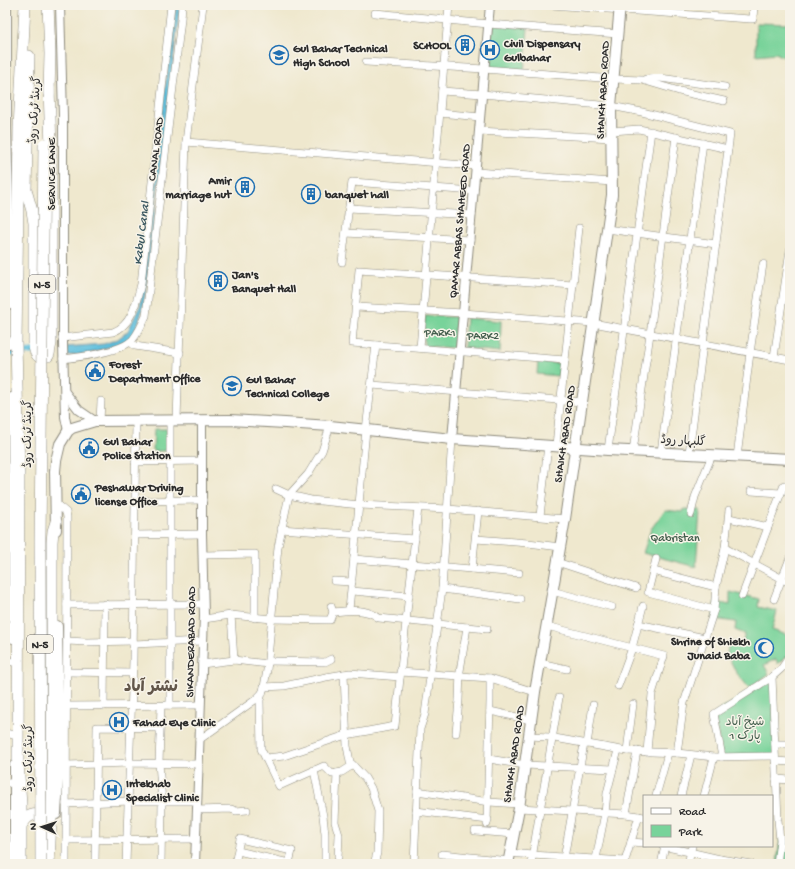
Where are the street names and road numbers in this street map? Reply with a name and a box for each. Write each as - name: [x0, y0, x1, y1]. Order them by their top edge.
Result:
- street label: SHAIKH ABAD ROAD: [594, 41, 614, 139]
- street label: گرینڈ ٹرنک روڈ: [25, 75, 45, 145]
- street label: CANAL ROAD: [146, 116, 168, 182]
- street label: SERVICE LANE: [46, 137, 60, 210]
- street label: QAMAR ABBAS SHAHEED ROAD: [447, 143, 475, 299]
- road number: N-5: [29, 275, 55, 293]
- street label: SHAIKH ABAD ROAD: [552, 385, 580, 484]
- street label: گرینڈ ٹرنک روڈ: [20, 400, 36, 468]
- street label: گلبہار روڈ: [660, 432, 706, 450]
- street label: SIKANDERABAD ROAD: [184, 586, 200, 698]
- road number: N-5: [27, 635, 53, 653]
- street label: SHAIKH ABAD ROAD: [501, 705, 529, 804]
- street label: گرینڈ ٹرنک روڈ: [21, 724, 37, 792]

